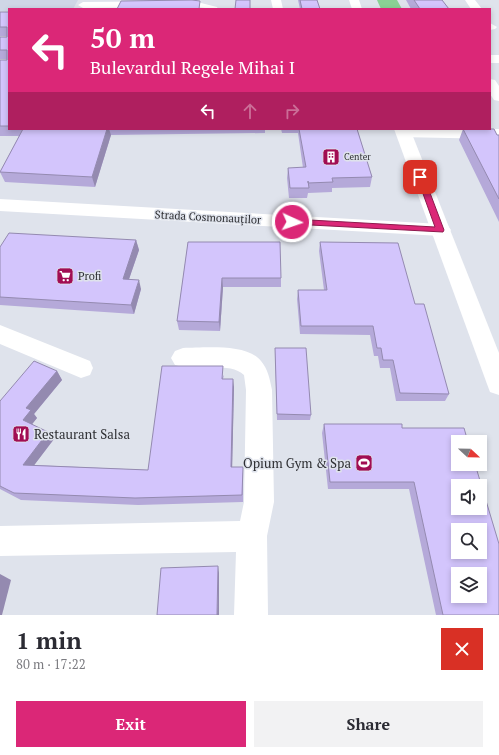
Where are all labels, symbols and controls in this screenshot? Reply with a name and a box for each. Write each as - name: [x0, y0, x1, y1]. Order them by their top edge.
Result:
- text: 50 m: [90, 19, 155, 56]
- icon: left: [24, 24, 76, 76]
- text: Bulevardul Regele Mihai I: [90, 55, 295, 79]
- icon: left: [197, 100, 219, 122]
- icon: ahead: [239, 100, 261, 122]
- icon: right: [281, 100, 303, 122]
- building icon: Center: [321, 147, 341, 167]
- place label: Center: [344, 151, 371, 163]
- pin: [403, 160, 437, 194]
- icon: arrive: [409, 166, 431, 188]
- position arrow: [271, 201, 313, 243]
- street label: Strada Cosmonauților: [154, 207, 262, 228]
- supermarket icon: Profi: [55, 266, 75, 286]
- place label: Profi: [78, 269, 102, 283]
- restaurant icon: Restaurant Salsa: [11, 424, 31, 444]
- place label: Restaurant Salsa: [34, 425, 130, 443]
- north arrow: [451, 435, 487, 471]
- map controls: [451, 435, 487, 603]
- sports icon: Opium Gym & Spa: [354, 453, 374, 473]
- place label: Opium Gym & Spa: [243, 454, 351, 472]
- button: sound: [451, 479, 487, 515]
- button: search: [451, 523, 487, 559]
- button: layers: [451, 567, 487, 603]
- text: 1 min: [16, 624, 82, 656]
- button: close: [441, 628, 483, 670]
- text: 80 m · 17:22: [16, 655, 86, 673]
- button: Exit: [16, 701, 246, 747]
- button: Share: [254, 701, 483, 747]

